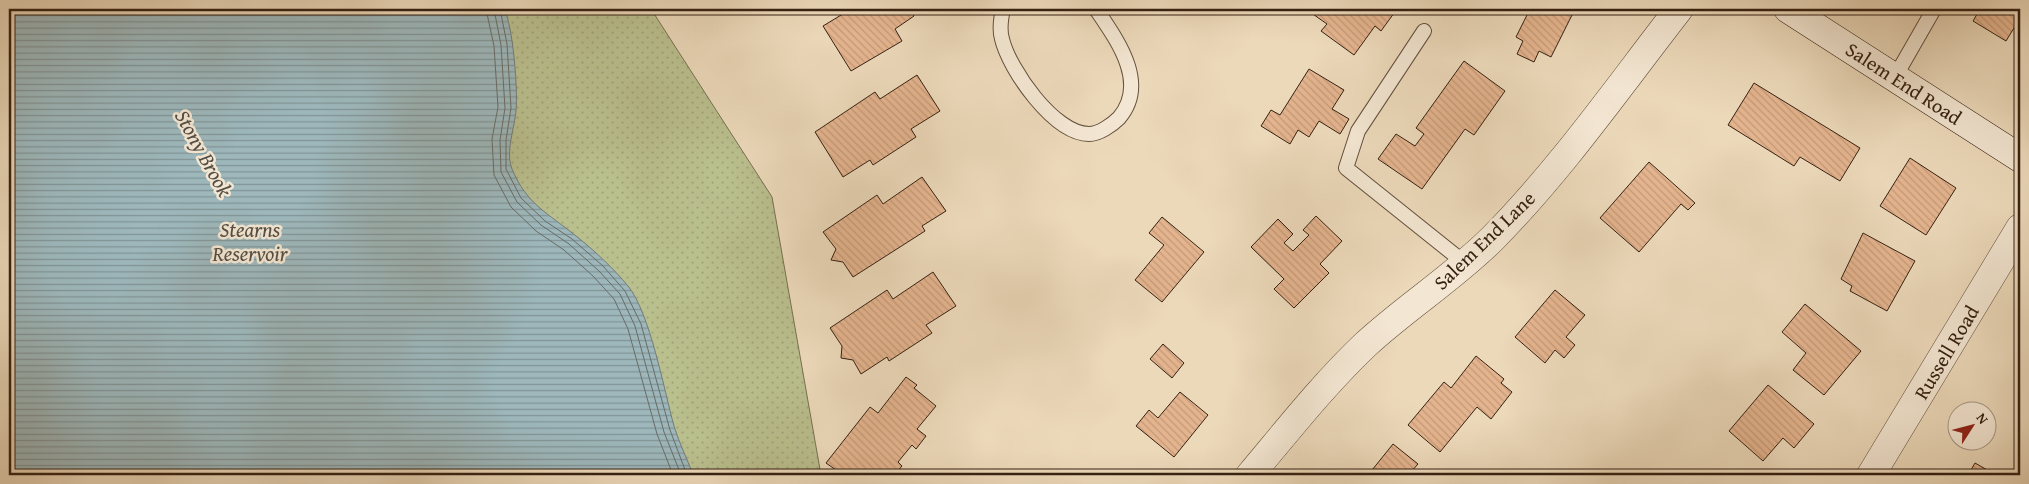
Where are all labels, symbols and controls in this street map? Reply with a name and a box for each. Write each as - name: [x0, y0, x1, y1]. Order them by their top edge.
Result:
- street label: Salem End Road: [1840, 35, 1968, 132]
- water label: Stony Brook: [167, 104, 241, 203]
- street label: Salem End Lane: [1427, 184, 1541, 296]
- water label: Stearns Reservoir: [211, 214, 289, 269]
- street label: Russell Road: [1907, 299, 1986, 405]
- north arrow: [1946, 402, 1996, 452]
- text: N: [1972, 409, 1994, 429]

